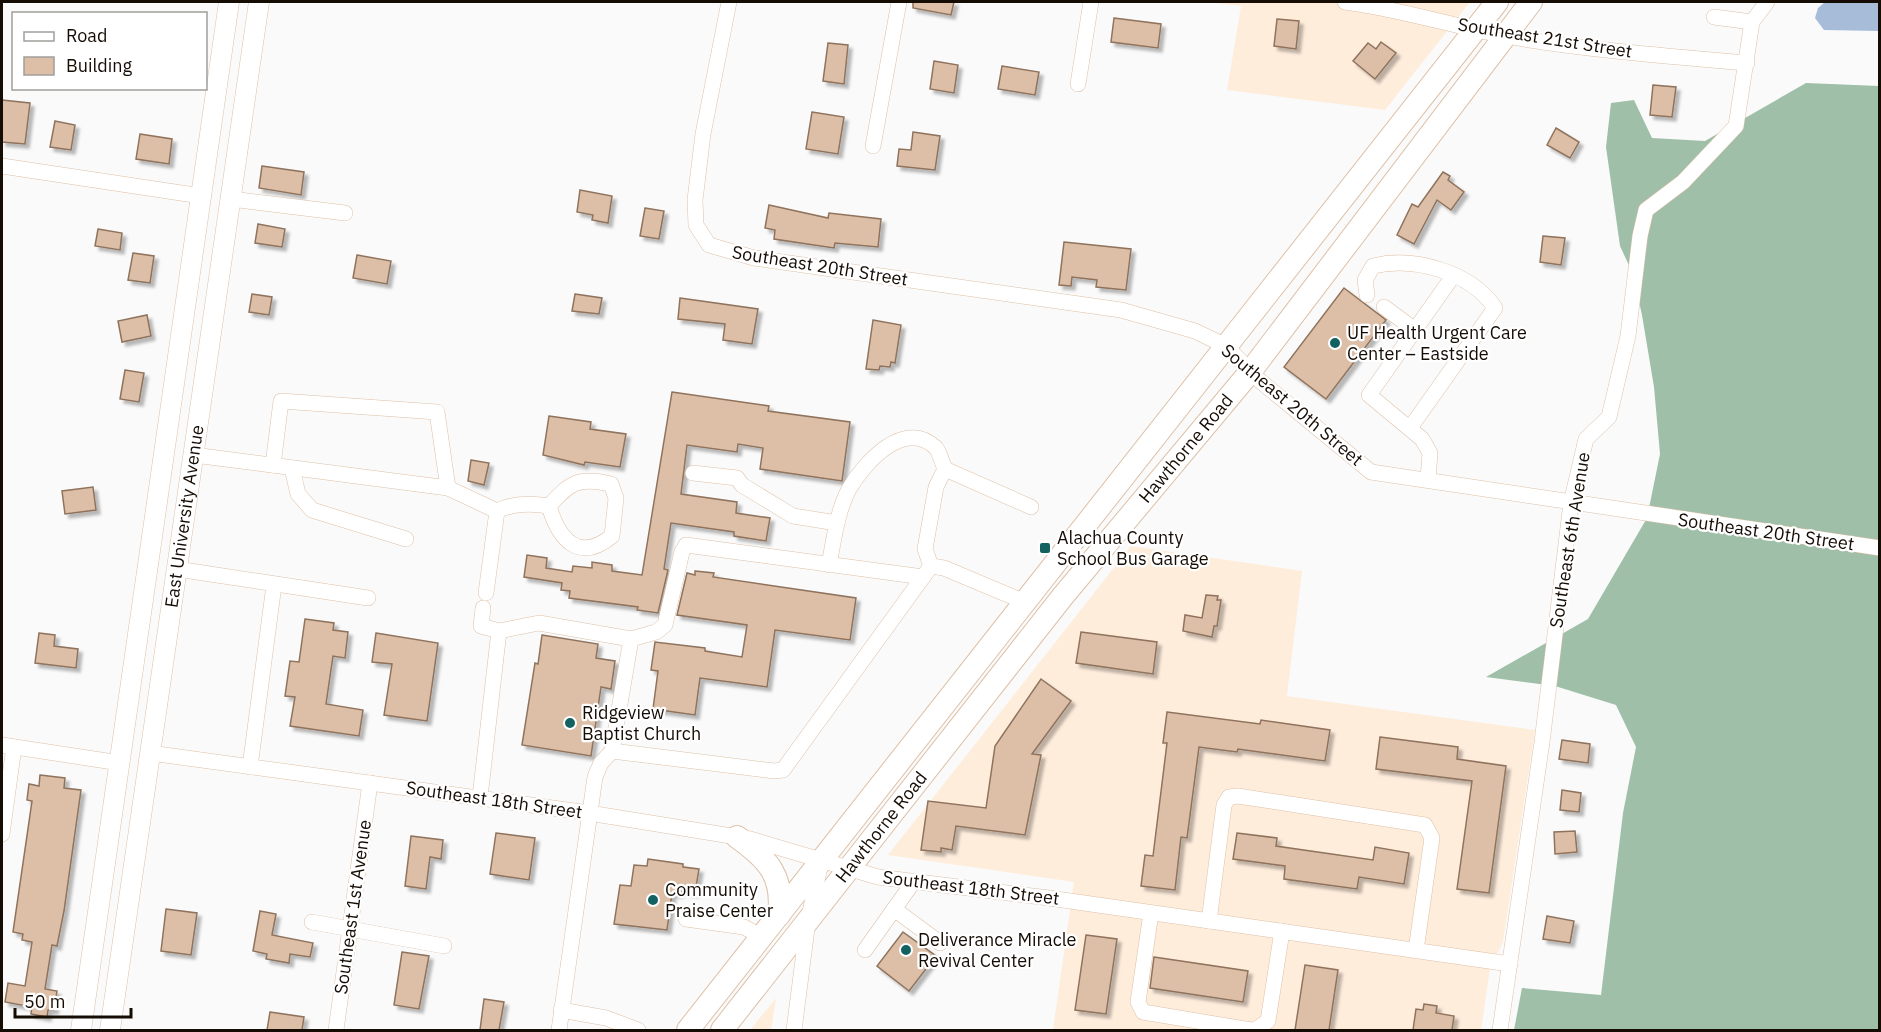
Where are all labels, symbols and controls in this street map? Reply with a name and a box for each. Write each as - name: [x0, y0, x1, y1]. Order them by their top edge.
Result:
- legend: [12, 12, 207, 90]
- street label: Southeast 21st Street: [1456, 12, 1634, 63]
- text: Road: [66, 24, 107, 47]
- text: Building: [66, 54, 133, 77]
- street label: Southeast 20th Street: [730, 240, 910, 291]
- place label: UF Health Urgent Care Center – Eastside: [1347, 321, 1527, 365]
- marker: UF Health Urgent Care Center – Eastside: [1328, 336, 1342, 350]
- street label: Southeast 20th Street: [1217, 339, 1368, 471]
- street label: Hawthorne Road: [1134, 389, 1238, 508]
- street label: East University Avenue: [159, 423, 209, 609]
- street label: Southeast 6th Avenue: [1544, 450, 1595, 629]
- street label: Southeast 20th Street: [1676, 508, 1856, 555]
- place label: Alachua County School Bus Garage: [1057, 526, 1209, 570]
- marker: Alachua County School Bus Garage: [1038, 541, 1052, 555]
- place label: Ridgeview Baptist Church: [582, 701, 701, 745]
- marker: Ridgeview Baptist Church: [563, 716, 577, 730]
- street label: Hawthorne Road: [830, 767, 932, 887]
- street label: Southeast 18th Street: [404, 776, 584, 823]
- street label: Southeast 1st Avenue: [329, 818, 376, 996]
- street label: Southeast 18th Street: [881, 865, 1061, 910]
- place label: Community Praise Center: [665, 878, 774, 922]
- marker: Community Praise Center: [646, 893, 660, 907]
- place label: Deliverance Miracle Revival Center: [918, 928, 1077, 972]
- marker: Deliverance Miracle Revival Center: [899, 943, 913, 957]
- scale bar: [15, 981, 130, 1019]
- text: 50 m: [24, 990, 66, 1013]

